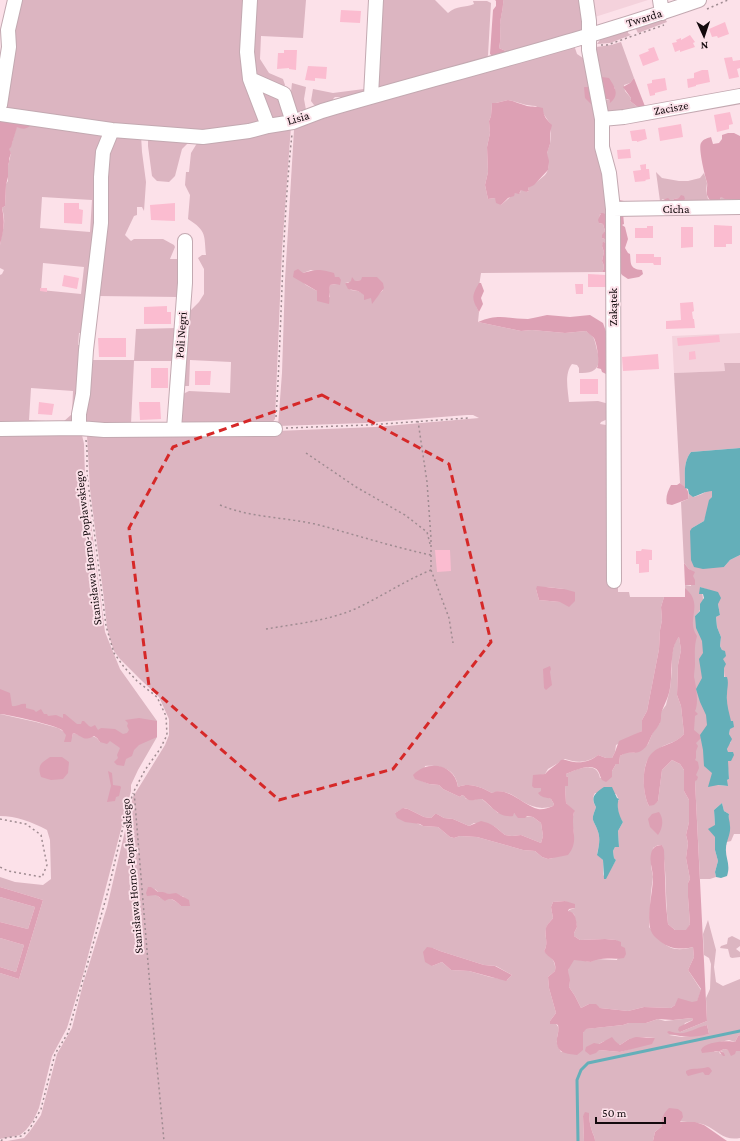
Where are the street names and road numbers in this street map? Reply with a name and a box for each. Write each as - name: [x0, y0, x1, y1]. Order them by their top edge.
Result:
- street label: Twarda: [624, 6, 664, 30]
- street label: Zacisze: [653, 98, 689, 118]
- street label: Lisia: [285, 108, 311, 128]
- street label: Cicha: [662, 202, 690, 216]
- street label: Zakątek: [606, 288, 620, 326]
- street label: Poli Negri: [172, 311, 190, 359]
- street label: Stanisława Horno-Popławskiego: [72, 470, 104, 626]
- street label: Stanisława Horno-Popławskiego: [118, 798, 146, 954]

